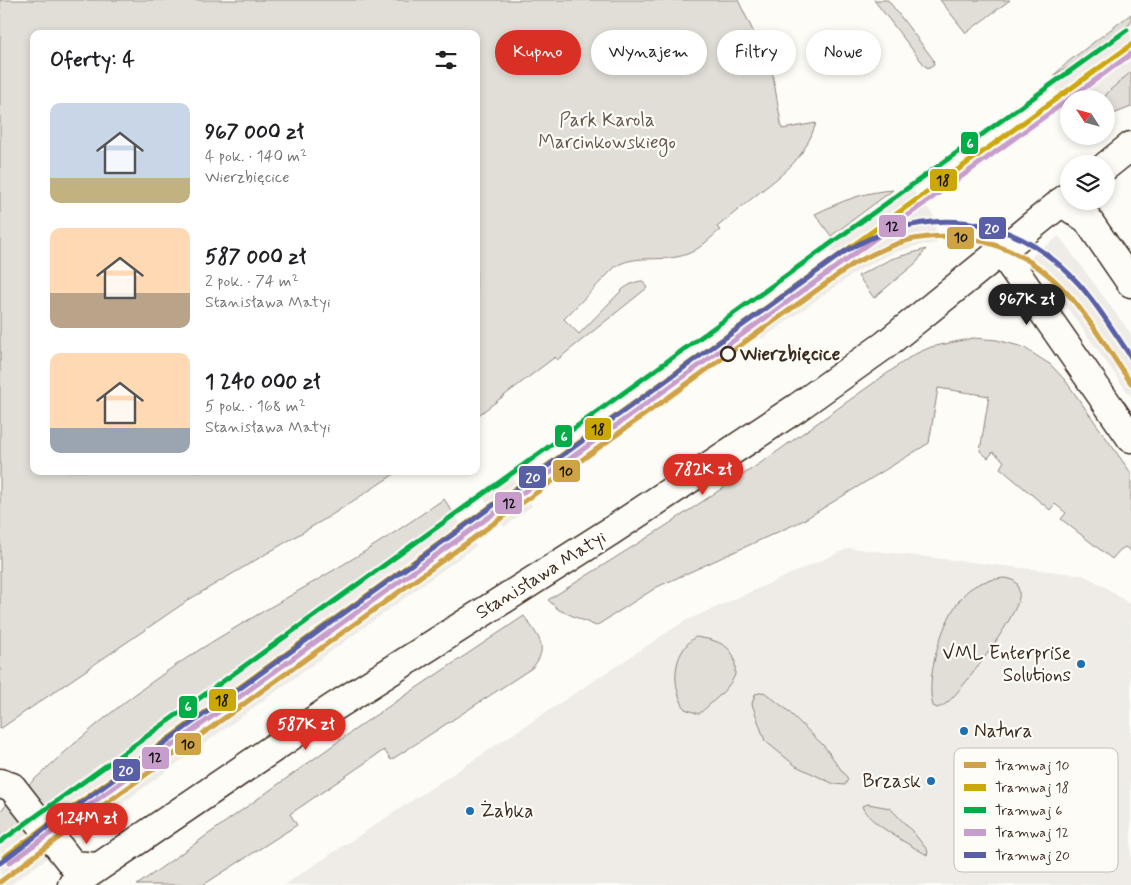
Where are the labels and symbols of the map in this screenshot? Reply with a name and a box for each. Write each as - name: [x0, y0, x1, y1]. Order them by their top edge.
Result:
- north arrow: [1060, 90, 1115, 145]
- park label: Park Karola Marcinkowskiego: [538, 108, 676, 157]
- line badge: 6: [960, 131, 979, 155]
- text: 6: [966, 135, 974, 153]
- line badge: 18: [929, 168, 958, 192]
- text: 18: [936, 172, 950, 190]
- line badge: 12: [878, 214, 907, 238]
- line badge: 20: [978, 216, 1007, 240]
- text: 12: [885, 218, 899, 236]
- text: 20: [985, 220, 999, 238]
- line badge: 10: [946, 226, 975, 250]
- text: 10: [954, 229, 968, 247]
- pin: 967K zł: [981, 284, 1073, 326]
- place label: Wierzbięcice: [739, 342, 840, 367]
- marker: Wierzbięcice: [720, 346, 736, 362]
- line badge: 18: [584, 417, 612, 441]
- text: 18: [591, 421, 605, 439]
- line badge: 6: [554, 424, 573, 448]
- text: 6: [560, 428, 568, 446]
- pin: 782K zł: [657, 454, 749, 496]
- line badge: 10: [552, 459, 581, 483]
- text: 10: [559, 463, 573, 481]
- line badge: 20: [518, 465, 547, 489]
- text: 20: [526, 469, 540, 487]
- line badge: 12: [494, 491, 523, 515]
- text: 12: [502, 495, 516, 513]
- street label: Stanisława Matyi: [471, 525, 611, 626]
- place label: VML Enterprise Solutions: [943, 641, 1071, 688]
- marker: VML Enterprise Solutions: [1075, 658, 1087, 670]
- line badge: 18: [208, 688, 237, 712]
- text: 18: [215, 692, 229, 710]
- line badge: 6: [178, 695, 198, 719]
- text: 6: [184, 698, 192, 716]
- pin: 587K zł: [260, 708, 352, 751]
- place label: Natura: [974, 719, 1032, 744]
- marker: Natura: [958, 725, 970, 737]
- line badge: 10: [174, 732, 202, 756]
- text: 10: [181, 736, 195, 754]
- line badge: 12: [141, 746, 170, 770]
- legend: [954, 748, 1118, 872]
- text: 12: [148, 749, 162, 767]
- text: Tramwaj 10: [995, 757, 1070, 775]
- line badge: 20: [112, 758, 141, 782]
- text: 20: [119, 762, 133, 780]
- place label: Brzask: [862, 769, 921, 794]
- marker: Brzask: [925, 775, 937, 787]
- text: Tramwaj 18: [995, 779, 1069, 797]
- place label: Żabka: [480, 799, 533, 824]
- pin: 1.24M zł: [35, 802, 139, 845]
- text: Tramwaj 6: [995, 802, 1062, 820]
- marker: Żabka: [464, 805, 476, 817]
- text: Tramwaj 12: [995, 824, 1069, 842]
- text: Tramwaj 20: [995, 847, 1070, 865]

